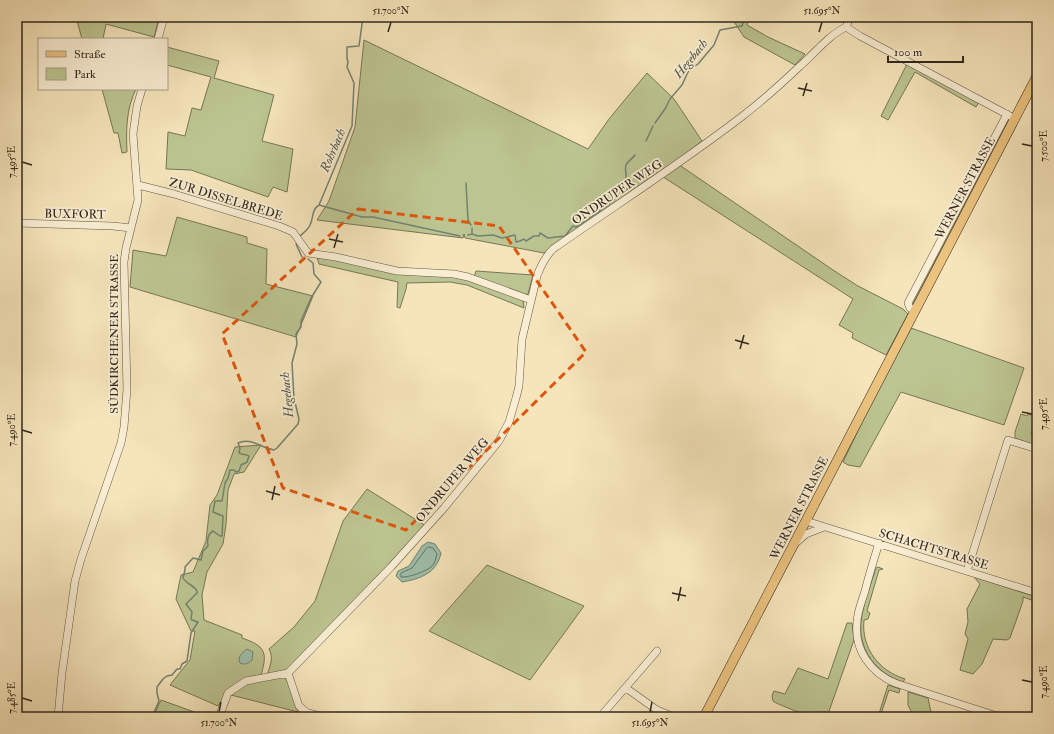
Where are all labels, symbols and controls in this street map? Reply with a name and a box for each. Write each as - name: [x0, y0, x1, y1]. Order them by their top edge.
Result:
- text: 51.700°N: [373, 5, 409, 17]
- text: 51.695°N: [804, 5, 841, 17]
- water label: Hegebach: [670, 36, 711, 82]
- legend: [38, 38, 168, 90]
- scale bar: [888, 38, 963, 64]
- text: 100 m: [894, 45, 923, 60]
- text: Straße: [74, 47, 105, 62]
- text: Park: [74, 67, 96, 82]
- water label: Rohrbach: [316, 126, 349, 175]
- text: 7.500°E: [1038, 130, 1050, 162]
- street label: WERNER STRASSE: [932, 134, 999, 243]
- text: 7.495°E: [6, 146, 18, 178]
- street label: ONDRUPER WEG: [569, 157, 665, 228]
- street label: ZUR DISSELBREDE: [167, 175, 285, 224]
- street label: BUXFORT: [44, 206, 106, 223]
- street label: SÜDKIRCHENER STRASSE: [107, 254, 122, 414]
- water label: Hegebach: [277, 371, 297, 419]
- text: 7.495°E: [1038, 398, 1050, 430]
- text: 7.490°E: [6, 414, 18, 446]
- street label: ONDRUPER WEG: [413, 435, 492, 526]
- street label: WERNER STRASSE: [766, 454, 832, 563]
- street label: SCHACHTSTRASSE: [877, 526, 991, 573]
- text: 7.490°E: [1038, 666, 1050, 698]
- text: 7.485°E: [6, 682, 18, 714]
- text: 51.700°N: [201, 717, 237, 729]
- text: 51.695°N: [632, 717, 669, 729]

